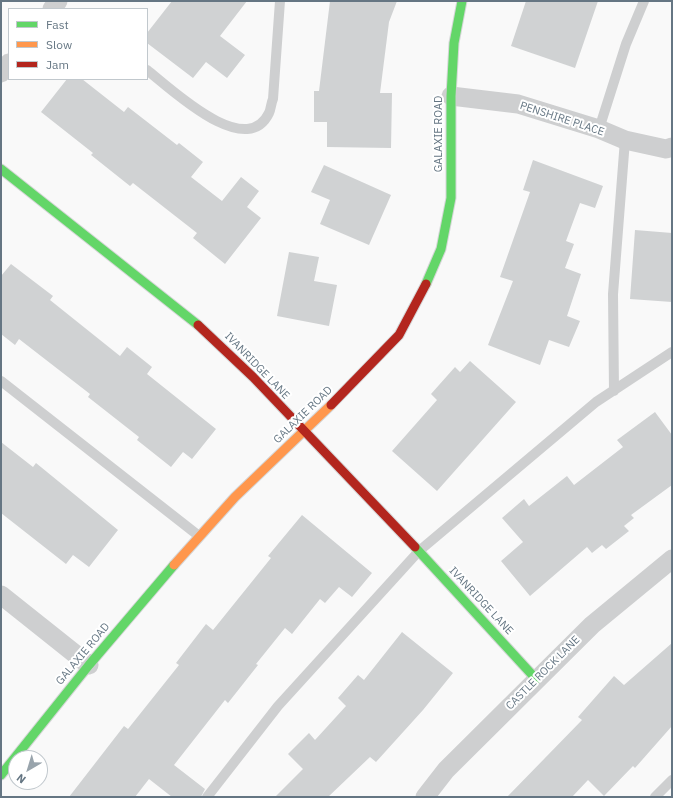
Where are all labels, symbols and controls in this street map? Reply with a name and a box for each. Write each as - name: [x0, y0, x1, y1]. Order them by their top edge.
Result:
- legend: [8, 8, 148, 80]
- text: Fast: [46, 17, 69, 32]
- text: Slow: [46, 37, 72, 52]
- text: Jam: [46, 57, 69, 72]
- street label: GALAXIE ROAD: [432, 96, 446, 172]
- street label: PENSHIRE PLACE: [518, 99, 606, 139]
- street label: IVANRIDGE LANE: [222, 330, 292, 402]
- street label: GALAXIE ROAD: [271, 384, 335, 446]
- street label: IVANRIDGE LANE: [446, 564, 516, 638]
- street label: GALAXIE ROAD: [53, 620, 113, 688]
- street label: CASTLE ROCK LANE: [503, 633, 583, 713]
- north arrow: [8, 750, 48, 790]
- text: N: [14, 771, 29, 787]

